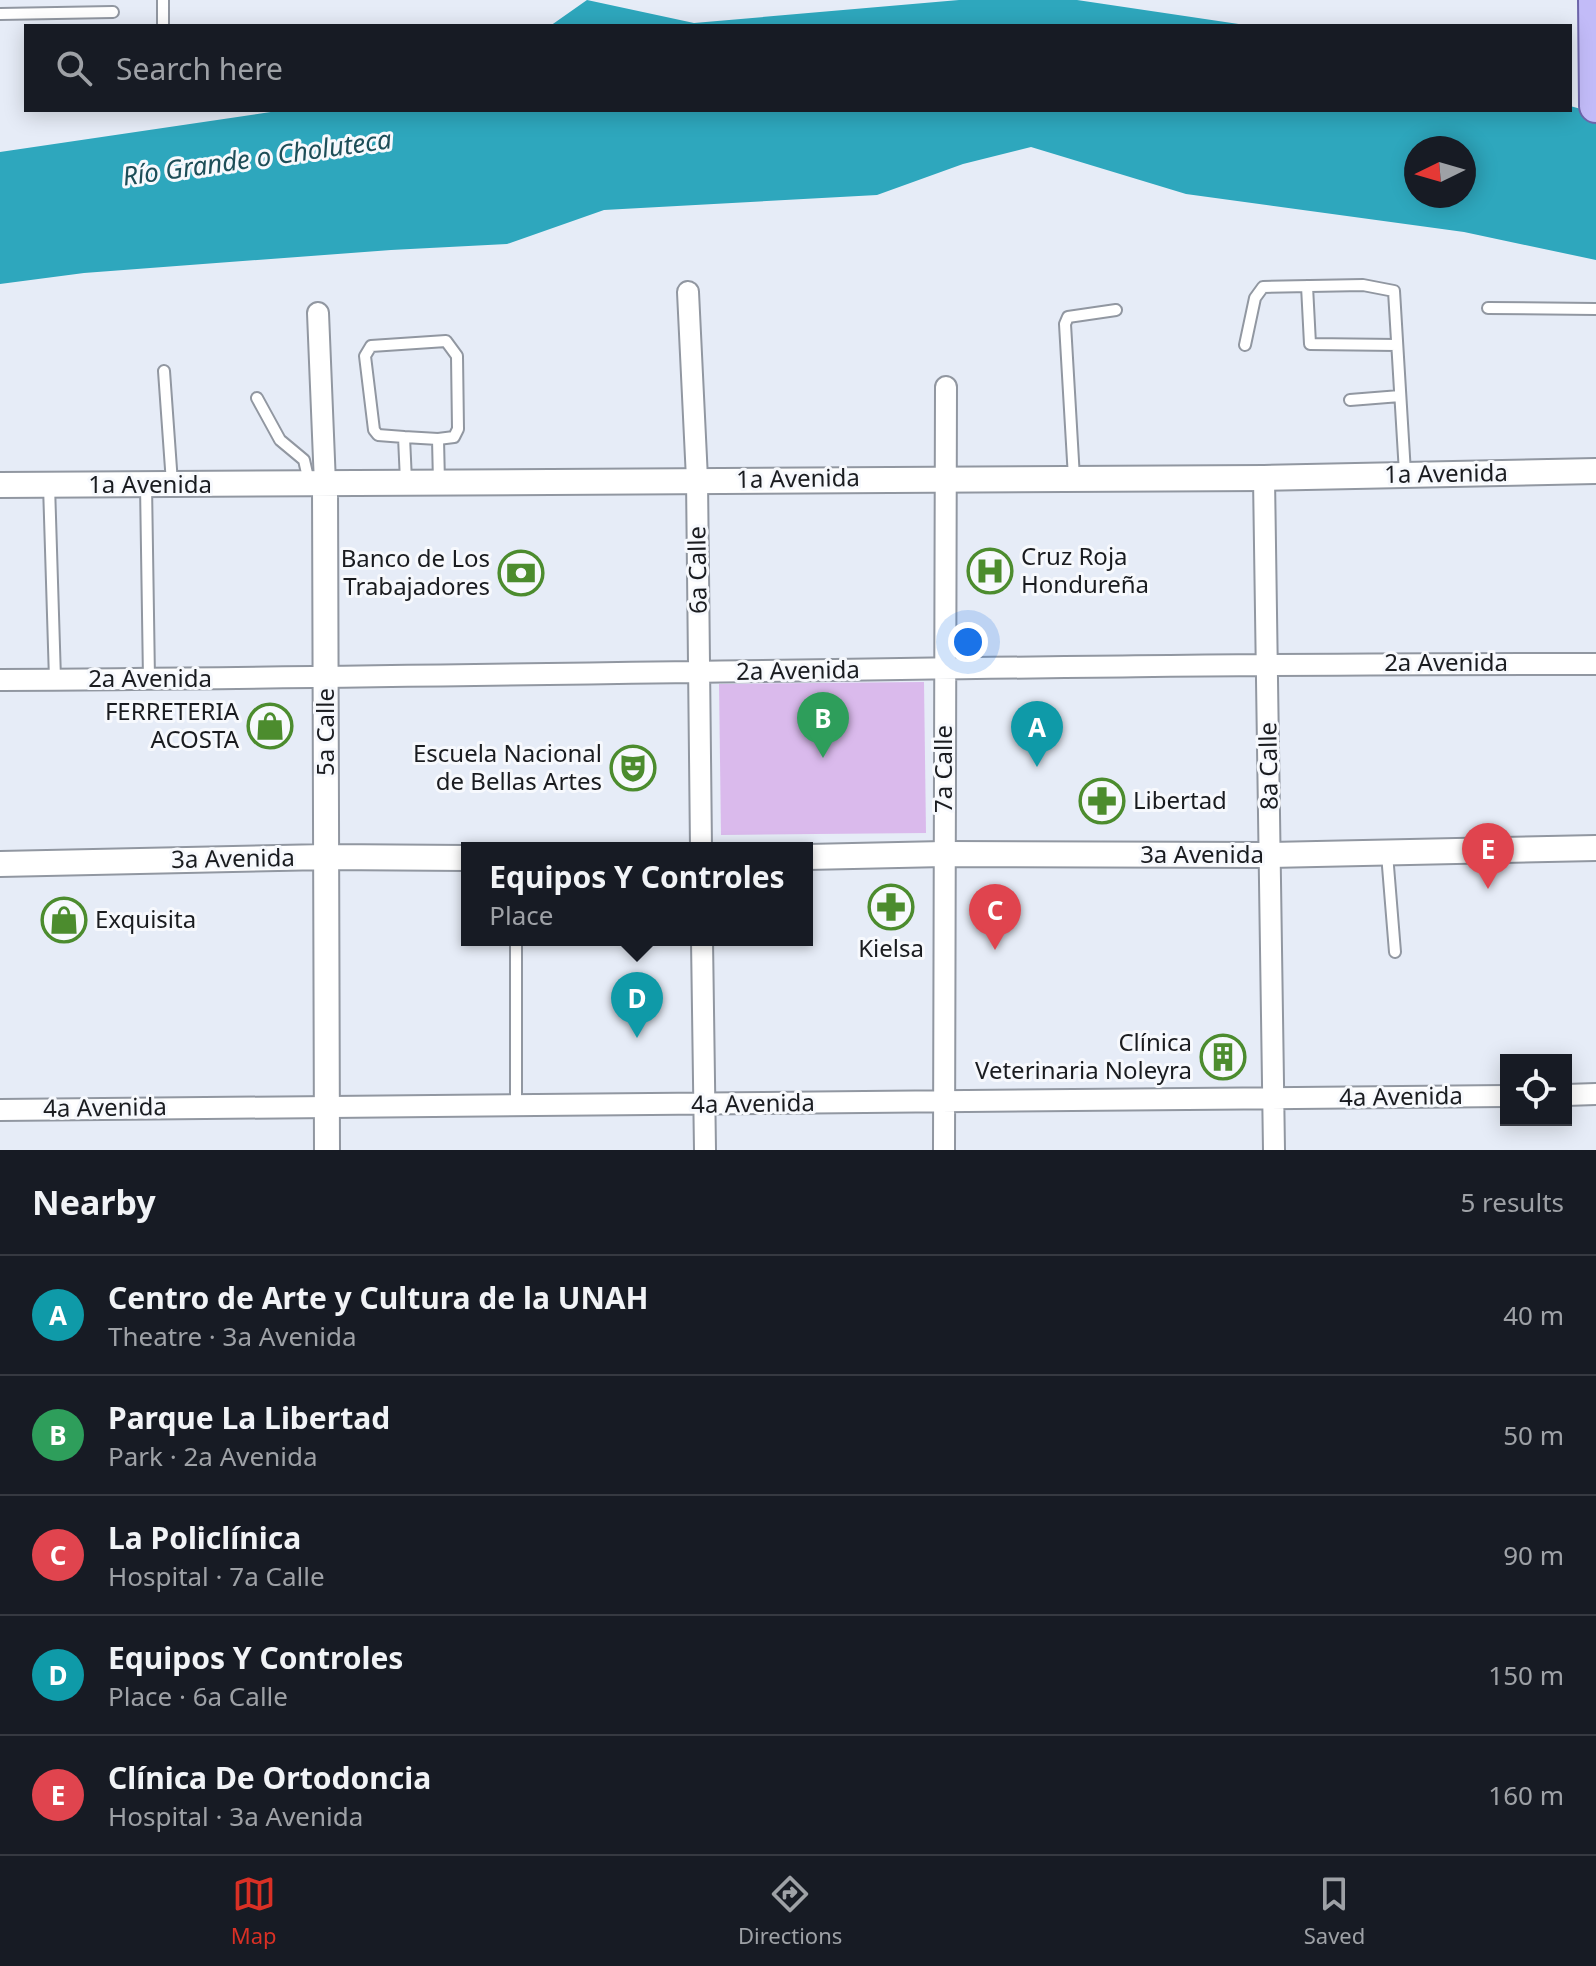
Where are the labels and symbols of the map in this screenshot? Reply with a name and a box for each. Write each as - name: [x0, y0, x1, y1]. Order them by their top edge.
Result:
- water label: Río Grande o Choluteca: [120, 120, 394, 194]
- north arrow: [1404, 136, 1476, 208]
- street label: 1a Avenida: [1384, 455, 1508, 490]
- street label: 1a Avenida: [736, 460, 860, 495]
- street label: 1a Avenida: [88, 467, 212, 500]
- street label: 6a Calle: [679, 526, 714, 614]
- place label: Cruz Roja Hondureña: [1021, 539, 1149, 600]
- place label: Banco de Los Trabajadores: [341, 541, 490, 602]
- hospital icon: Cruz Roja Hondureña: [966, 547, 1014, 595]
- bank icon: Banco de Los Trabajadores: [497, 549, 545, 597]
- your location: [948, 622, 988, 662]
- street label: 2a Avenida: [1384, 645, 1508, 678]
- street label: 2a Avenida: [736, 652, 860, 687]
- street label: 2a Avenida: [88, 661, 212, 694]
- street label: 5a Calle: [308, 688, 341, 776]
- pin: B: [797, 692, 849, 758]
- place label: FERRETERIA ACOSTA: [105, 694, 240, 755]
- pin: A: [1011, 701, 1063, 767]
- shop icon: FERRETERIA ACOSTA: [246, 702, 294, 750]
- street label: 8a Calle: [1250, 722, 1285, 810]
- street label: 7a Calle: [926, 725, 959, 813]
- place label: Escuela Nacional de Bellas Artes: [413, 736, 602, 797]
- theatre icon: Escuela Nacional de Bellas Artes: [609, 744, 657, 792]
- pharmacy icon: Libertad: [1078, 777, 1126, 825]
- place label: Libertad: [1133, 783, 1227, 816]
- pin: E: [1462, 823, 1514, 889]
- street label: 3a Avenida: [1140, 837, 1264, 870]
- street label: 3a Avenida: [171, 840, 295, 875]
- pharmacy icon: Kielsa: [867, 883, 915, 931]
- pin: C: [969, 884, 1021, 950]
- shop icon: Exquisita: [40, 896, 88, 944]
- place label: Exquisita: [95, 902, 196, 935]
- place label: Kielsa: [858, 931, 924, 964]
- pin: D: [611, 972, 663, 1038]
- place label: Clínica Veterinaria Noleyra: [975, 1025, 1192, 1086]
- building icon: Clínica Veterinaria Noleyra: [1199, 1033, 1247, 1081]
- street label: 4a Avenida: [1339, 1078, 1463, 1113]
- street label: 4a Avenida: [691, 1085, 815, 1120]
- street label: 4a Avenida: [43, 1089, 167, 1124]

